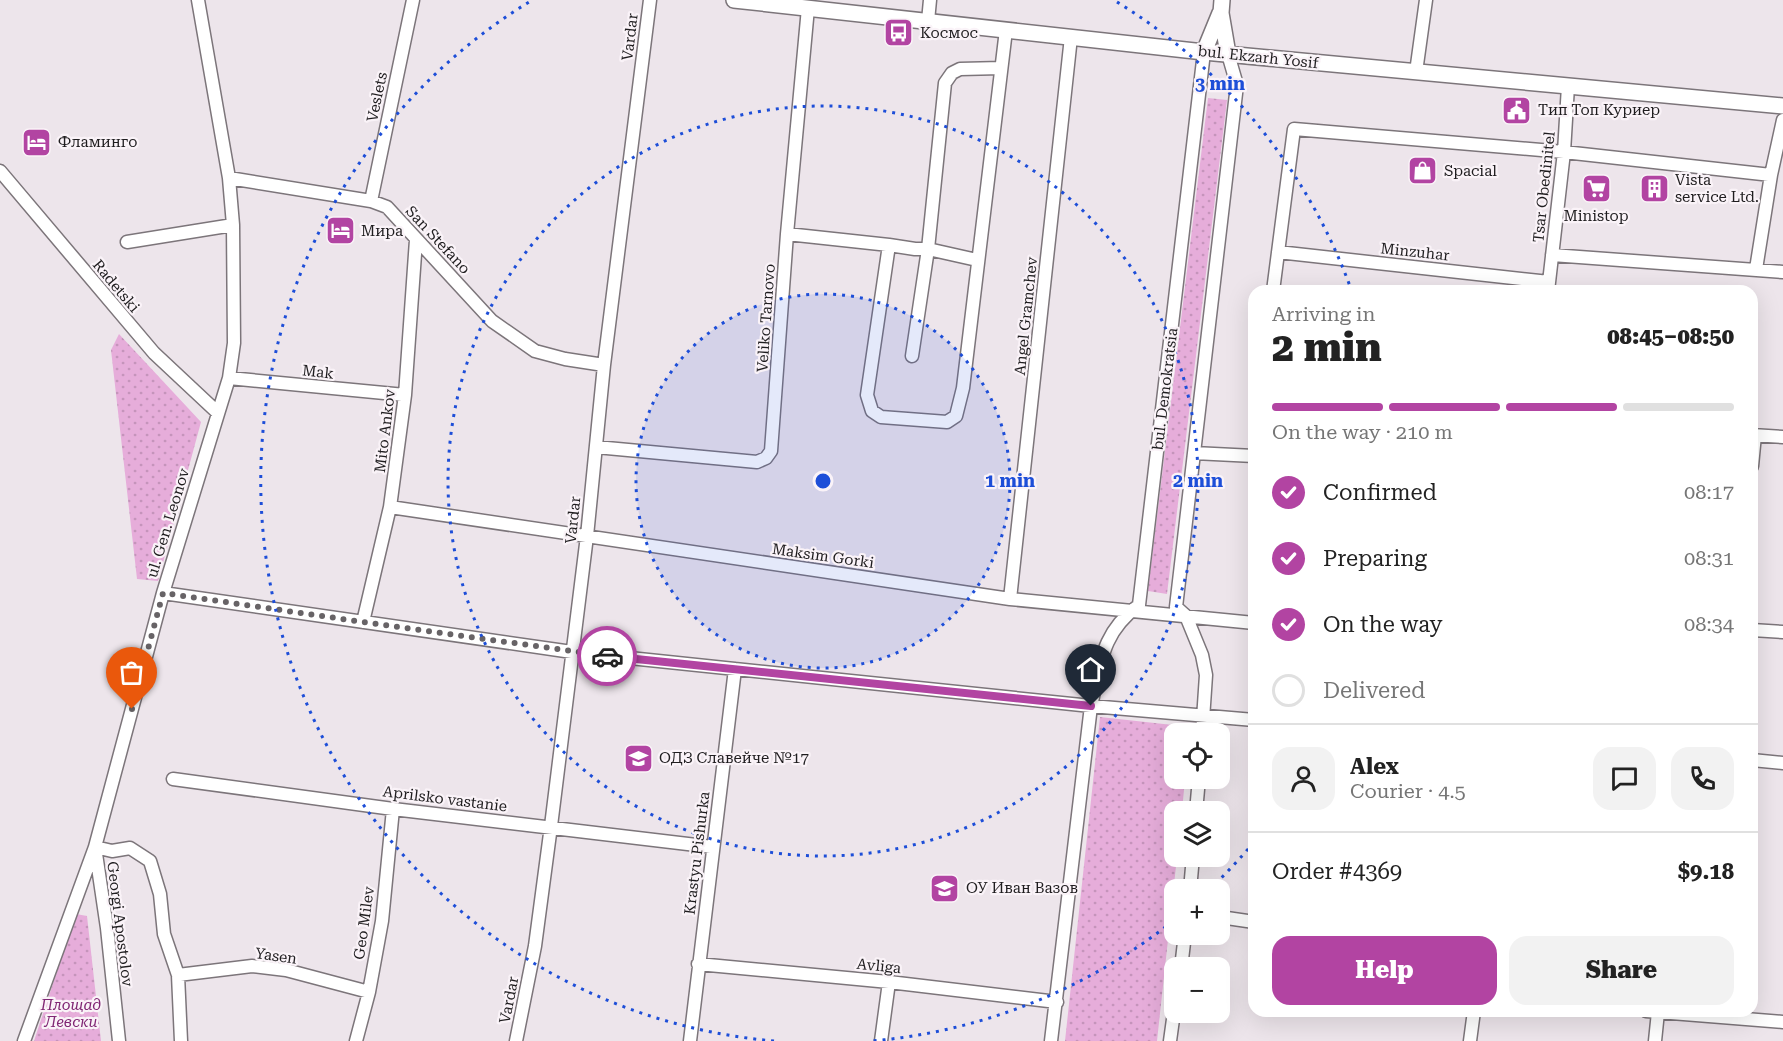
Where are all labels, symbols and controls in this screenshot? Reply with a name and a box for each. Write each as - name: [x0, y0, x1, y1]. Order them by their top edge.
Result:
- street label: Vardar: [618, 12, 642, 62]
- bus stop icon: Космос: [883, 17, 915, 49]
- place label: Космос: [920, 24, 978, 42]
- street label: bul. Ekzarh Yosif: [1197, 42, 1320, 72]
- street label: Veslets: [363, 70, 391, 124]
- text: 3 min: [1195, 73, 1245, 94]
- public building icon: Тип Топ Куриер: [1501, 94, 1533, 126]
- place label: Тип Топ Куриер: [1538, 101, 1660, 119]
- hotel icon: Фламинго: [21, 126, 53, 158]
- street label: Tsar Obedinitel: [1529, 130, 1559, 243]
- place label: Фламинго: [58, 133, 137, 151]
- shop icon: Spacial: [1407, 155, 1439, 187]
- place label: Spacial: [1444, 162, 1497, 180]
- place label: Vista service Ltd.: [1675, 171, 1759, 206]
- supermarket icon: Ministop: [1580, 173, 1612, 205]
- building icon: Vista service Ltd.: [1638, 173, 1670, 205]
- street label: San Stefano: [402, 202, 474, 278]
- place label: Ministop: [1563, 207, 1629, 225]
- hotel icon: Мира: [324, 215, 356, 247]
- place label: Мира: [361, 222, 403, 240]
- street label: Minzuhar: [1380, 239, 1450, 265]
- street label: Angel Gramchev: [1011, 255, 1041, 376]
- street label: Radetski: [89, 256, 143, 316]
- street label: Veliko Tarnovo: [753, 263, 779, 373]
- text: Arriving in: [1272, 302, 1375, 326]
- text: 08:45–08:50: [1607, 324, 1734, 349]
- text: 2 min: [1272, 325, 1382, 371]
- street label: bul. Demokratsia: [1149, 327, 1181, 451]
- street label: Mak: [301, 361, 335, 383]
- street label: Mito Ankov: [371, 388, 399, 474]
- text: On the way · 210 m: [1272, 420, 1453, 444]
- street label: ul. Gen. Leonov: [143, 466, 193, 580]
- text: 1 min: [985, 470, 1035, 491]
- text: 2 min: [1173, 470, 1223, 491]
- centre of rings: [813, 471, 833, 491]
- icon: check: [1272, 476, 1305, 509]
- text: Confirmed: [1323, 480, 1437, 505]
- text: 08:17: [1684, 480, 1734, 504]
- street label: Vardar: [562, 495, 584, 545]
- street label: Maksim Gorki: [771, 540, 875, 572]
- icon: check: [1272, 542, 1305, 575]
- text: Preparing: [1323, 546, 1427, 571]
- text: 08:31: [1684, 546, 1734, 570]
- icon: check: [1272, 608, 1305, 641]
- text: On the way: [1323, 612, 1443, 637]
- text: 08:34: [1684, 612, 1734, 636]
- courier: [577, 626, 637, 686]
- icon: car: [591, 640, 624, 673]
- pin: [1065, 644, 1116, 706]
- pin: [106, 647, 157, 709]
- icon: home: [1074, 653, 1107, 686]
- icon: bag: [115, 656, 148, 689]
- text: Delivered: [1323, 678, 1425, 703]
- map controls: [1164, 723, 1230, 1023]
- button: locate: [1164, 723, 1230, 789]
- school or university icon: ОДЗ Славейче №17: [622, 742, 654, 774]
- button: person: [1272, 747, 1335, 810]
- button: chat: [1593, 747, 1656, 810]
- button: phone: [1671, 747, 1734, 810]
- place label: ОДЗ Славейче №17: [659, 749, 809, 767]
- text: Alex: [1350, 754, 1399, 779]
- text: Courier · 4.5: [1350, 779, 1466, 803]
- street label: Aprilsko vastanie: [382, 782, 508, 816]
- street label: Krastyu Pishurka: [681, 790, 713, 916]
- button: layers: [1164, 801, 1230, 867]
- text: Order #4369: [1272, 859, 1402, 884]
- text: $9.18: [1678, 859, 1734, 884]
- street label: Georgi Apostolov: [103, 860, 137, 988]
- school or university icon: ОУ Иван Вазов: [929, 872, 961, 904]
- place label: ОУ Иван Вазов: [966, 879, 1078, 897]
- button: +: [1164, 879, 1230, 945]
- street label: Geo Milev: [350, 885, 378, 961]
- button: Help: [1272, 936, 1497, 1005]
- button: Share: [1509, 936, 1734, 1005]
- street label: Yasen: [254, 944, 298, 968]
- street label: Avliga: [856, 955, 902, 977]
- button: −: [1164, 957, 1230, 1023]
- street label: Vardar: [496, 975, 522, 1025]
- park label: Площад Левски: [40, 996, 101, 1031]

